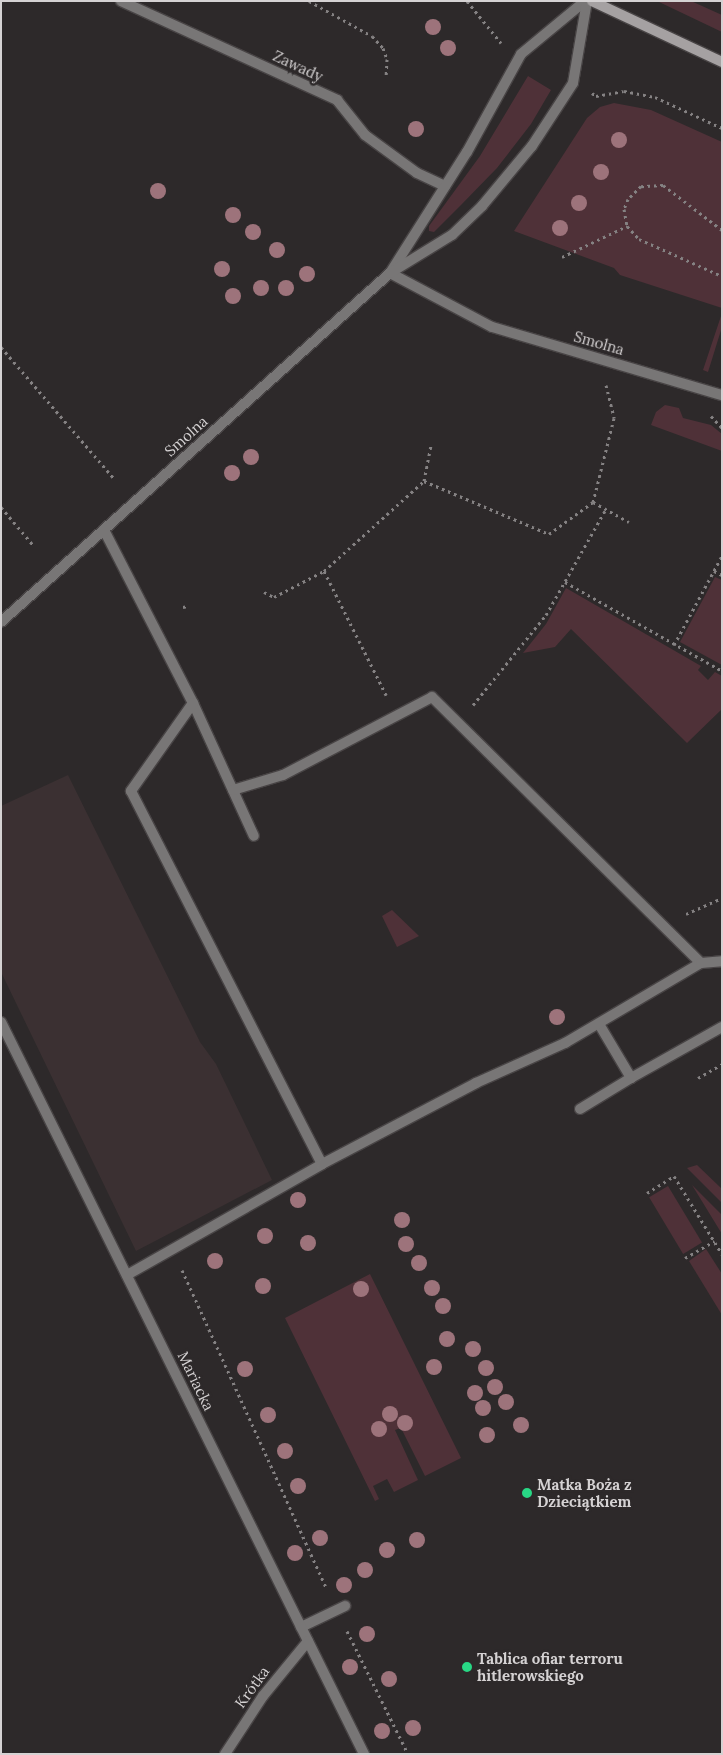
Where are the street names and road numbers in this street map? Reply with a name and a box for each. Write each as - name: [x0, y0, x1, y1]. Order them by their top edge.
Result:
- street label: Zawady: [270, 47, 326, 85]
- street label: Smolna: [572, 327, 626, 359]
- street label: Smolna: [161, 412, 211, 460]
- street label: Mariacka: [174, 1348, 218, 1414]
- street label: Krótka: [231, 1663, 273, 1711]

